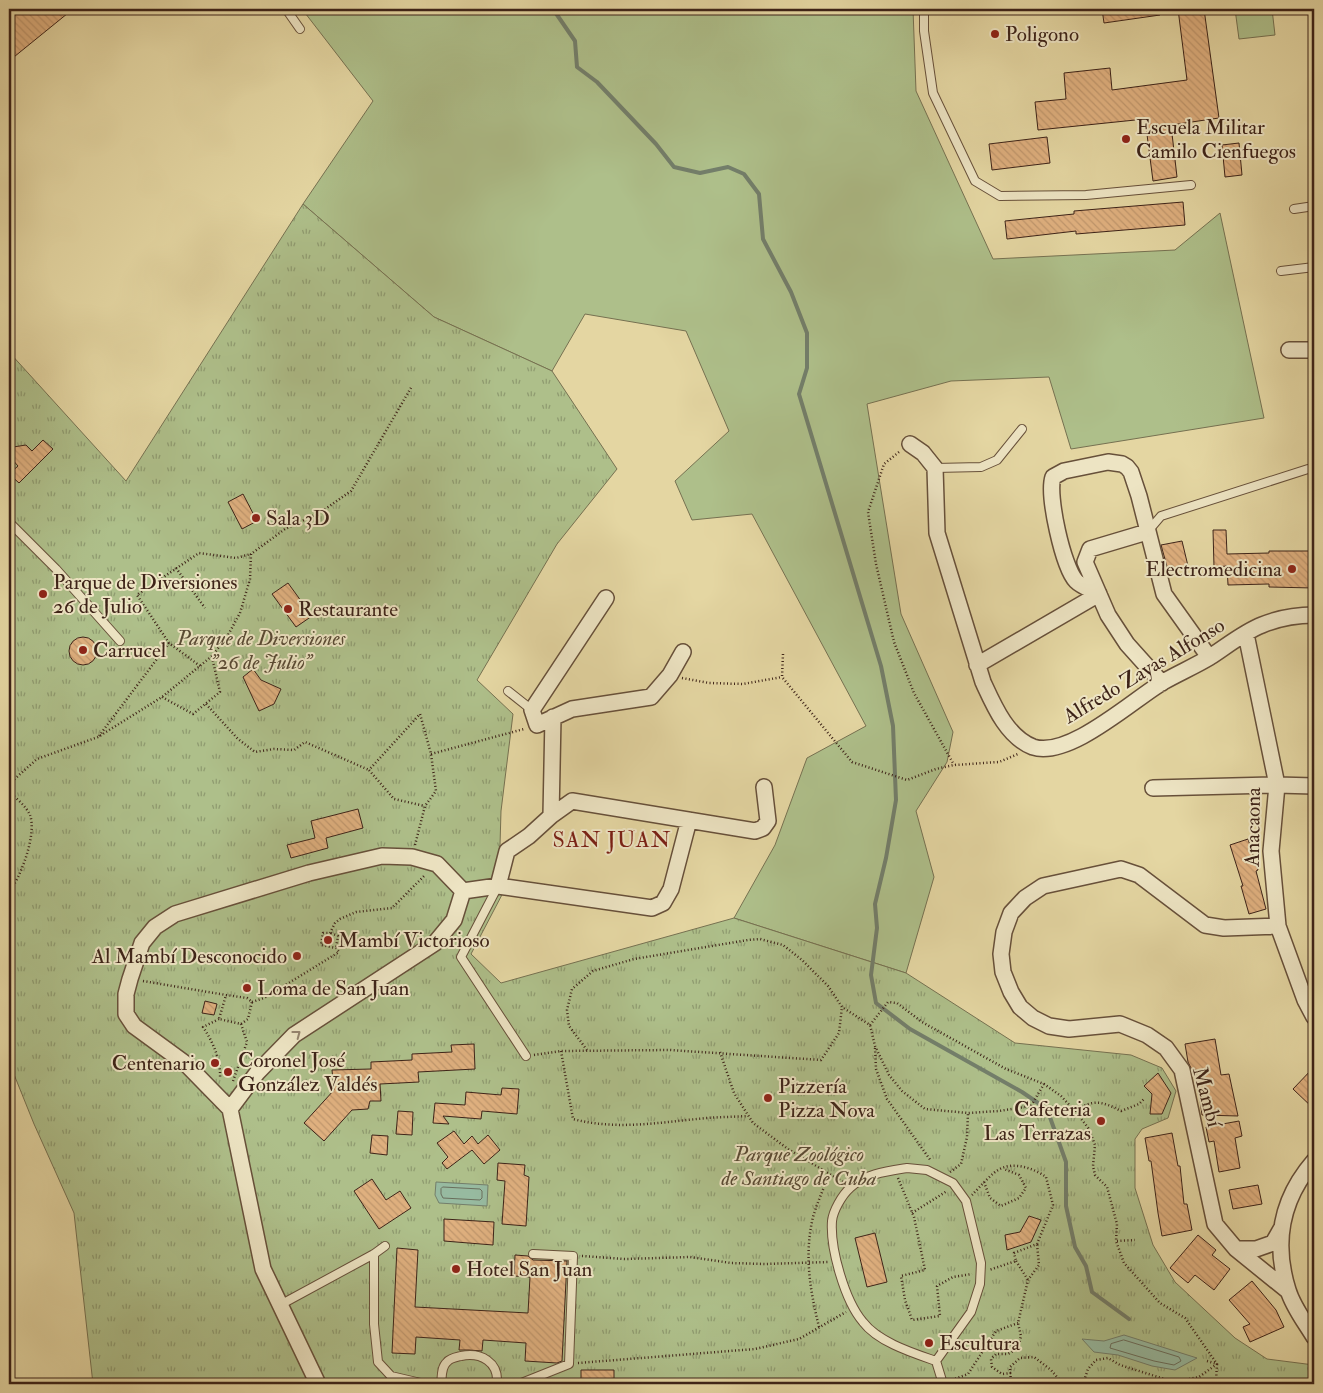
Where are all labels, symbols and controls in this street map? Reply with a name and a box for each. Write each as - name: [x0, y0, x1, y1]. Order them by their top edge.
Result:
- place label: Poligono: [1005, 21, 1079, 48]
- marker: Poligono: [989, 28, 1001, 40]
- place label: Escuela Militar Camilo Cienfuegos: [1136, 114, 1296, 165]
- marker: Escuela Militar Camilo Cienfuegos: [1120, 133, 1132, 145]
- place label: Sala 3D: [266, 505, 330, 532]
- marker: Sala 3D: [250, 512, 262, 524]
- place label: Electromedicina: [1145, 556, 1282, 583]
- marker: Electromedicina: [1286, 563, 1298, 575]
- place label: Parque de Diversiones 26 de Julio: [53, 569, 237, 620]
- marker: Parque de Diversiones 26 de Julio: [37, 588, 49, 600]
- place label: Restaurante: [298, 596, 398, 623]
- marker: Restaurante: [282, 603, 294, 615]
- street label: Alfredo Zayas Alfonso: [1057, 612, 1230, 731]
- park label: Parque de Diversiones "26 de Julio": [176, 625, 346, 676]
- place label: Carrucel: [93, 637, 167, 664]
- marker: Carrucel: [77, 644, 89, 656]
- street label: Anacaona: [1239, 787, 1267, 868]
- district label: SAN JUAN: [553, 826, 672, 854]
- place label: Mambí Victorioso: [338, 927, 490, 954]
- marker: Mambí Victorioso: [322, 934, 334, 946]
- place label: Al Mambí Desconocido: [91, 943, 287, 970]
- marker: Al Mambí Desconocido: [291, 950, 303, 962]
- place label: Loma de San Juan: [257, 975, 409, 1002]
- marker: Loma de San Juan: [241, 982, 253, 994]
- one-way arrow: [291, 1031, 300, 1039]
- place label: Coronel José González Valdés: [238, 1047, 377, 1098]
- place label: Centenario: [112, 1050, 205, 1077]
- marker: Centenario: [209, 1057, 221, 1069]
- street label: Mambí: [1186, 1064, 1228, 1131]
- marker: Coronel José González Valdés: [222, 1066, 234, 1078]
- place label: Pizzería Pizza Nova: [778, 1073, 875, 1124]
- marker: Pizzería Pizza Nova: [762, 1092, 774, 1104]
- place label: Cafeteria Las Terrazas: [984, 1096, 1091, 1147]
- marker: Cafeteria Las Terrazas: [1095, 1115, 1107, 1127]
- park label: Parque Zoológico de Santiago de Cuba: [720, 1141, 877, 1192]
- place label: Hotel San Juan: [466, 1256, 593, 1283]
- marker: Hotel San Juan: [450, 1263, 462, 1275]
- place label: Escultura: [939, 1330, 1020, 1357]
- marker: Escultura: [923, 1337, 935, 1349]

